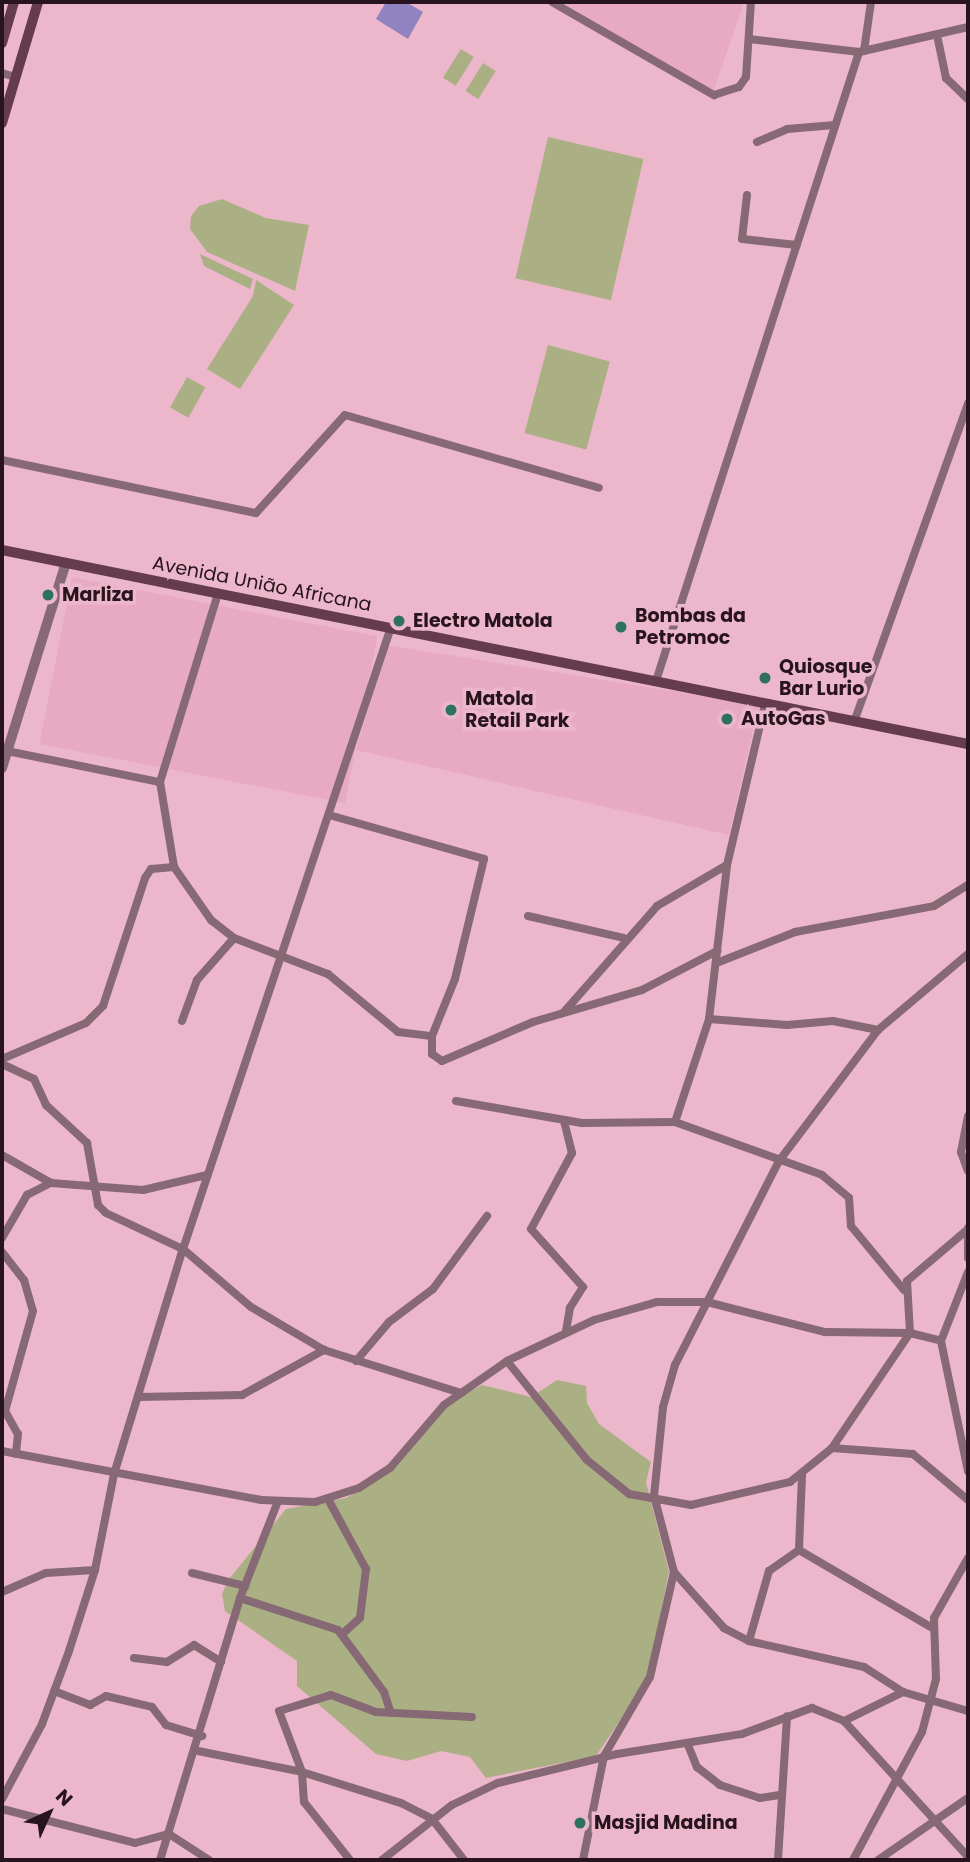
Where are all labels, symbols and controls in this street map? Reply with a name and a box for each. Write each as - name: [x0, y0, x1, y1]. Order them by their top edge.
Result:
- street label: Avenida União Africana: [150, 552, 374, 616]
- place label: Marliza: [62, 584, 134, 606]
- marker: Marliza: [40, 587, 56, 603]
- place label: Bombas da Petromoc: [635, 605, 746, 649]
- place label: Electro Matola: [413, 610, 553, 632]
- marker: Electro Matola: [391, 613, 407, 629]
- marker: Bombas da Petromoc: [613, 619, 629, 635]
- place label: Quiosque Bar Lurio: [779, 656, 872, 700]
- marker: Quiosque Bar Lurio: [757, 670, 773, 686]
- place label: Matola Retail Park: [465, 688, 570, 732]
- marker: Matola Retail Park: [443, 702, 459, 718]
- place label: AutoGas: [741, 708, 826, 730]
- marker: AutoGas: [719, 711, 735, 727]
- north arrow: [14, 1778, 84, 1848]
- text: N: [50, 1783, 79, 1812]
- place label: Masjid Madina: [594, 1812, 738, 1834]
- marker: Masjid Madina: [572, 1815, 588, 1831]

